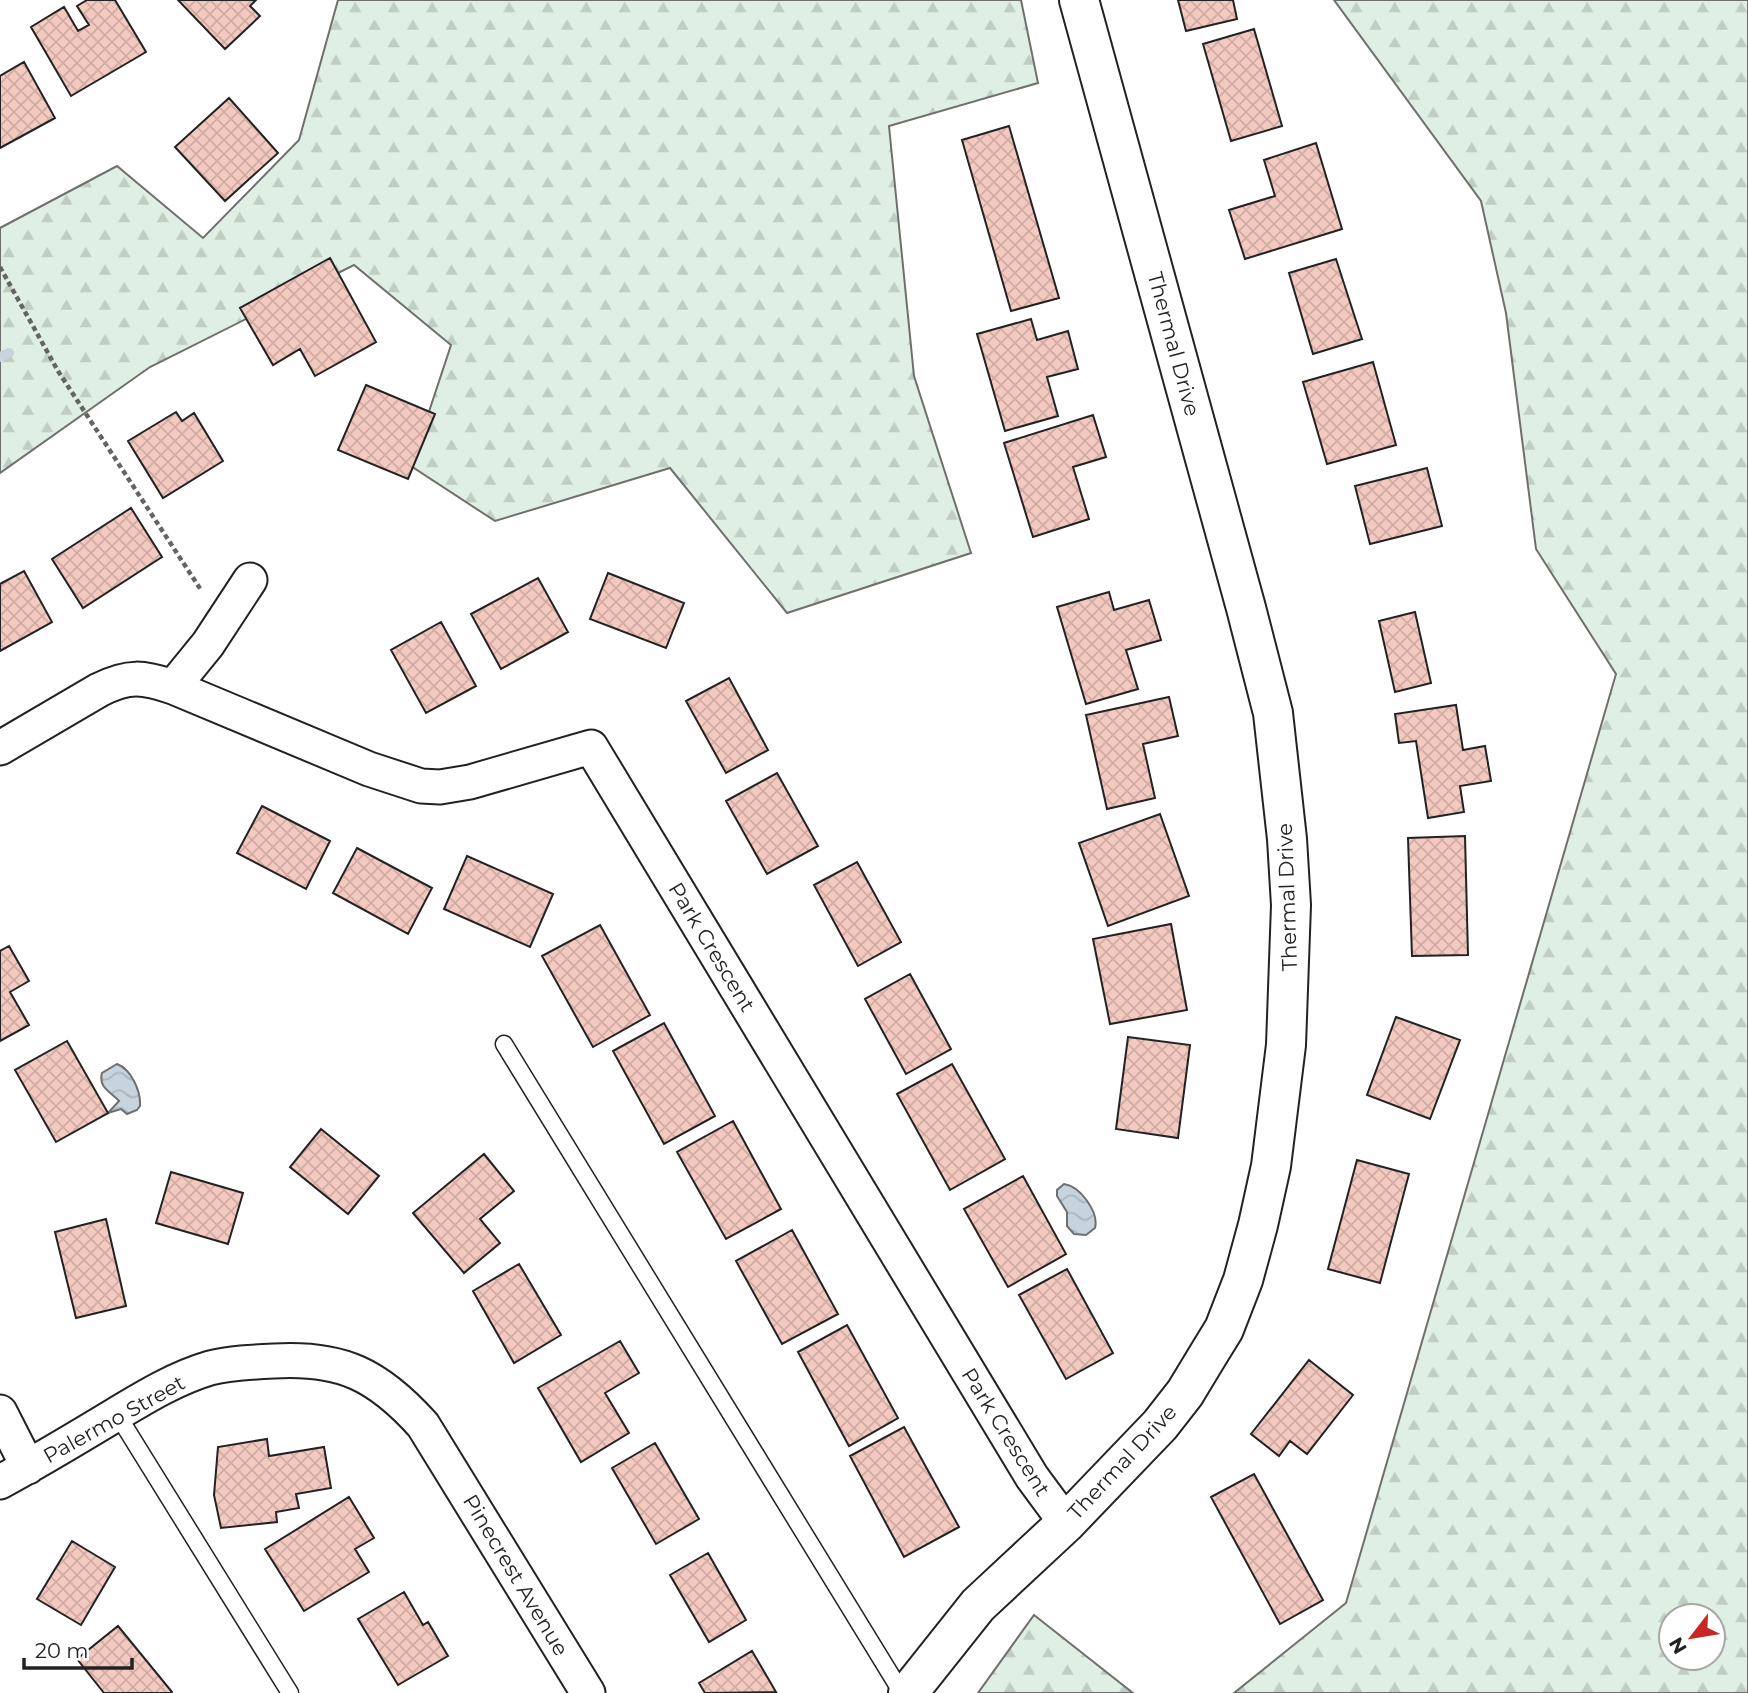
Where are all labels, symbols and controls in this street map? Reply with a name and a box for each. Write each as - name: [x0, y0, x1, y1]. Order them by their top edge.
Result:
- street label: Thermal Drive: [1143, 269, 1205, 419]
- street label: Thermal Drive: [1272, 823, 1302, 971]
- street label: Park Crescent: [664, 878, 760, 1016]
- street label: Park Crescent: [957, 1363, 1055, 1501]
- street label: Palermo Street: [39, 1370, 189, 1468]
- street label: Thermal Drive: [1062, 1399, 1182, 1525]
- street label: Pinecrest Avenue: [458, 1490, 574, 1660]
- north arrow: [1657, 1602, 1727, 1672]
- scale bar: [24, 1626, 133, 1670]
- text: N: [1664, 1633, 1692, 1658]
- text: 20 m: [35, 1638, 89, 1663]

